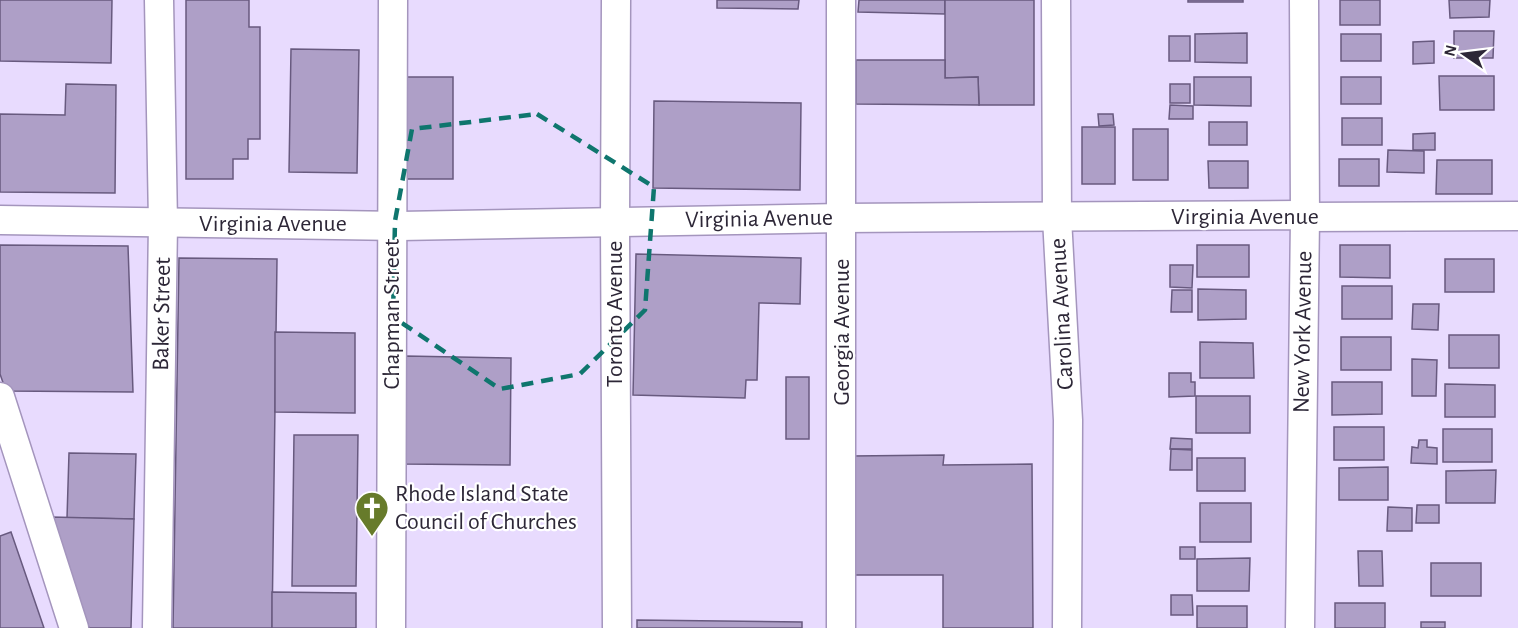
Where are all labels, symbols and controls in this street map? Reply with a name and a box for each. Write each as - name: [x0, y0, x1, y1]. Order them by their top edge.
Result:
- north arrow: [1434, 24, 1494, 84]
- text: N: [1441, 43, 1460, 58]
- street label: Virginia Avenue: [1171, 205, 1319, 229]
- street label: Virginia Avenue: [685, 206, 833, 232]
- street label: Virginia Avenue: [199, 212, 347, 236]
- street label: Carolina Avenue: [1046, 237, 1078, 391]
- street label: Chapman Street: [380, 238, 404, 389]
- street label: Toronto Avenue: [603, 241, 627, 387]
- street label: New York Avenue: [1290, 251, 1316, 413]
- street label: Baker Street: [149, 257, 175, 371]
- street label: Georgia Avenue: [830, 259, 854, 405]
- place label: Rhode Island State Council of Churches: [395, 482, 577, 534]
- church icon: Rhode Island State Council of Churches: [354, 490, 390, 537]

